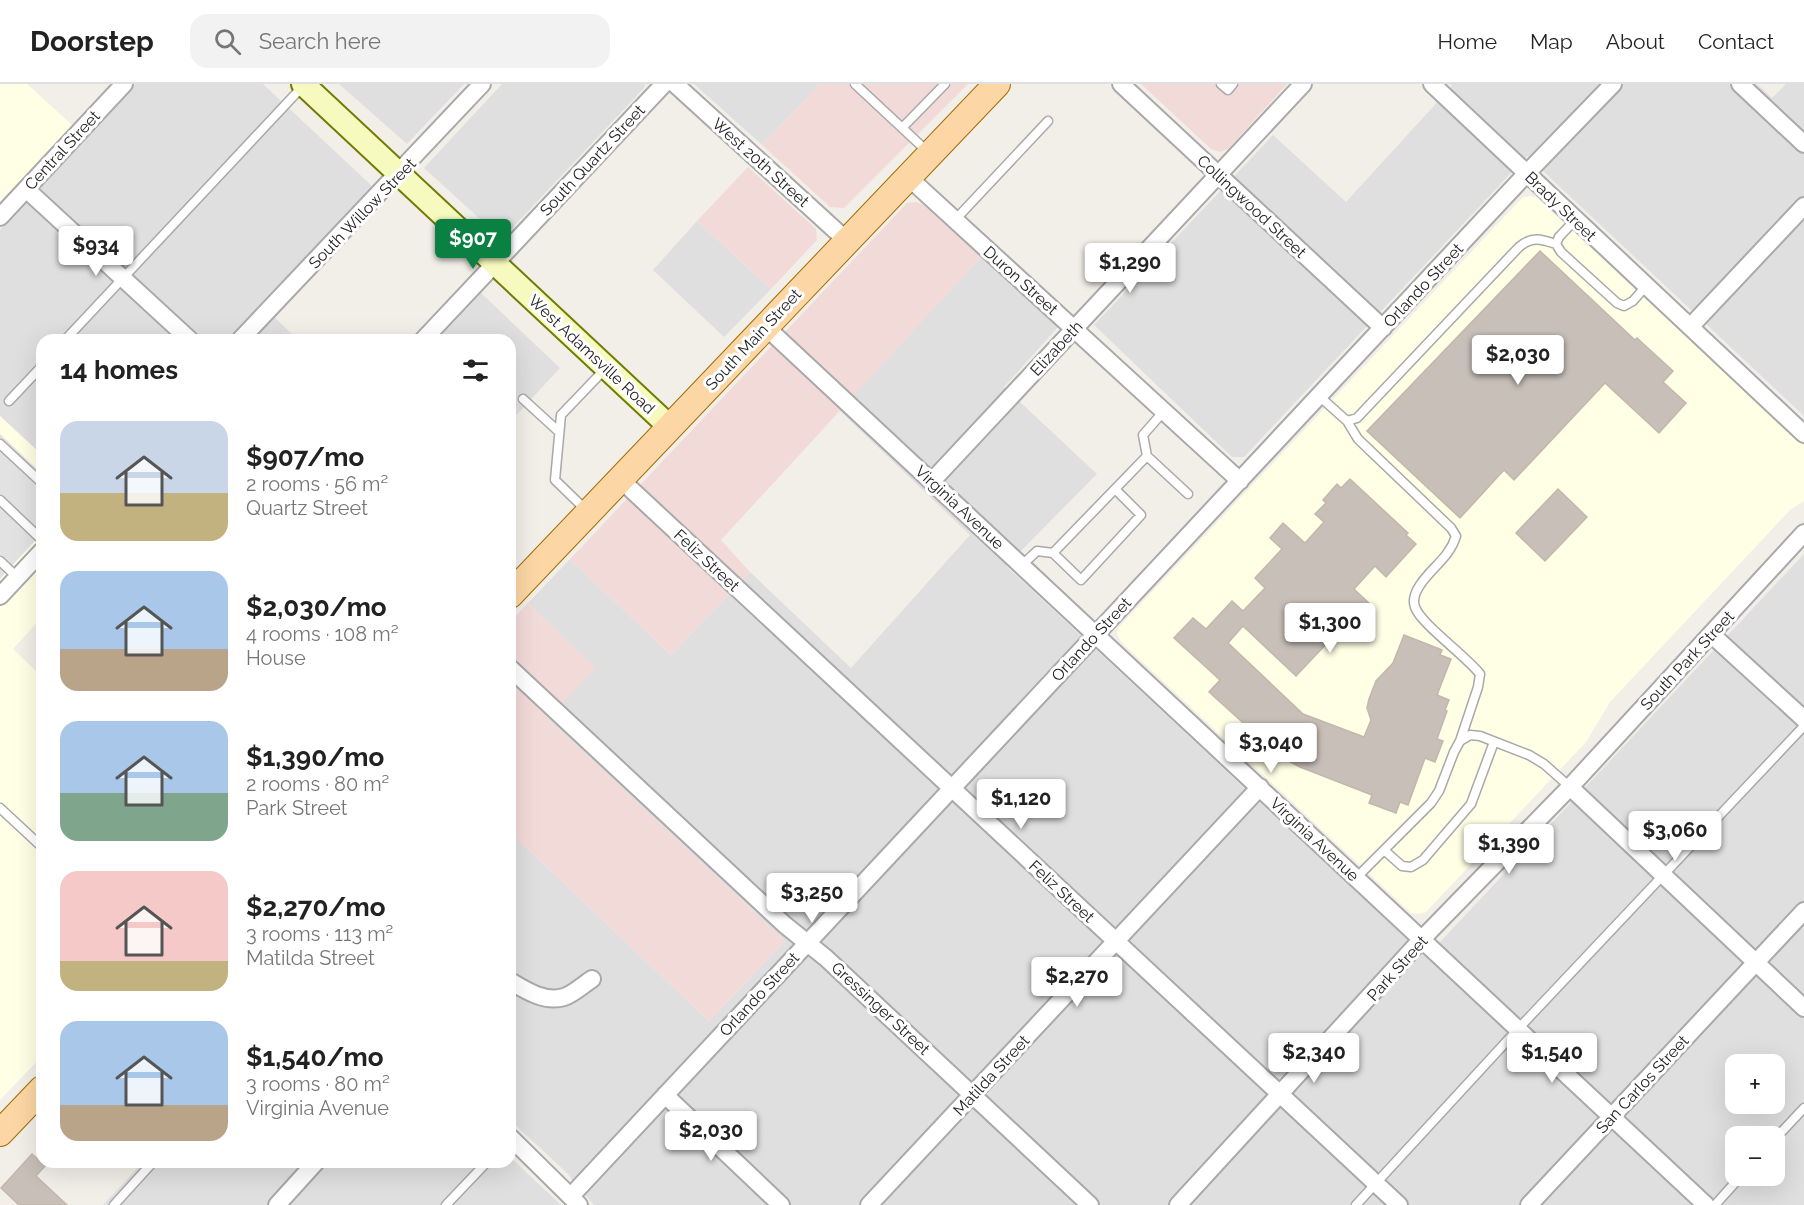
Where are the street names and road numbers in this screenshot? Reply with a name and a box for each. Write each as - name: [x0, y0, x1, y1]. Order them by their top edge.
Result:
- street label: South Quartz Street: [536, 100, 649, 220]
- street label: Central Street: [21, 106, 104, 194]
- street label: West 20th Street: [708, 114, 813, 211]
- street label: Collingwood Street: [1193, 151, 1311, 262]
- street label: South Willow Street: [305, 154, 420, 272]
- street label: Brady Street: [1521, 168, 1601, 245]
- street label: Orlando Street: [1380, 239, 1468, 331]
- street label: Duron Street: [980, 242, 1062, 319]
- street label: South Main Street: [702, 284, 806, 394]
- street label: West Adamsville Road: [525, 291, 659, 418]
- street label: Elizabeth: [1026, 317, 1087, 380]
- street label: Virginia Avenue: [911, 461, 1008, 553]
- street label: Feliz Street: [670, 525, 744, 596]
- street label: Orlando Street: [1048, 593, 1136, 685]
- street label: South Park Street: [1637, 606, 1739, 714]
- street label: Virginia Avenue: [1266, 793, 1363, 885]
- street label: Feliz Street: [1025, 856, 1099, 927]
- street label: Park Street: [1363, 931, 1432, 1005]
- street label: Orlando Street: [716, 948, 804, 1040]
- street label: Gressinger Street: [828, 958, 934, 1059]
- street label: Matilda Street: [949, 1031, 1034, 1119]
- street label: San Carlos Street: [1592, 1031, 1693, 1137]

